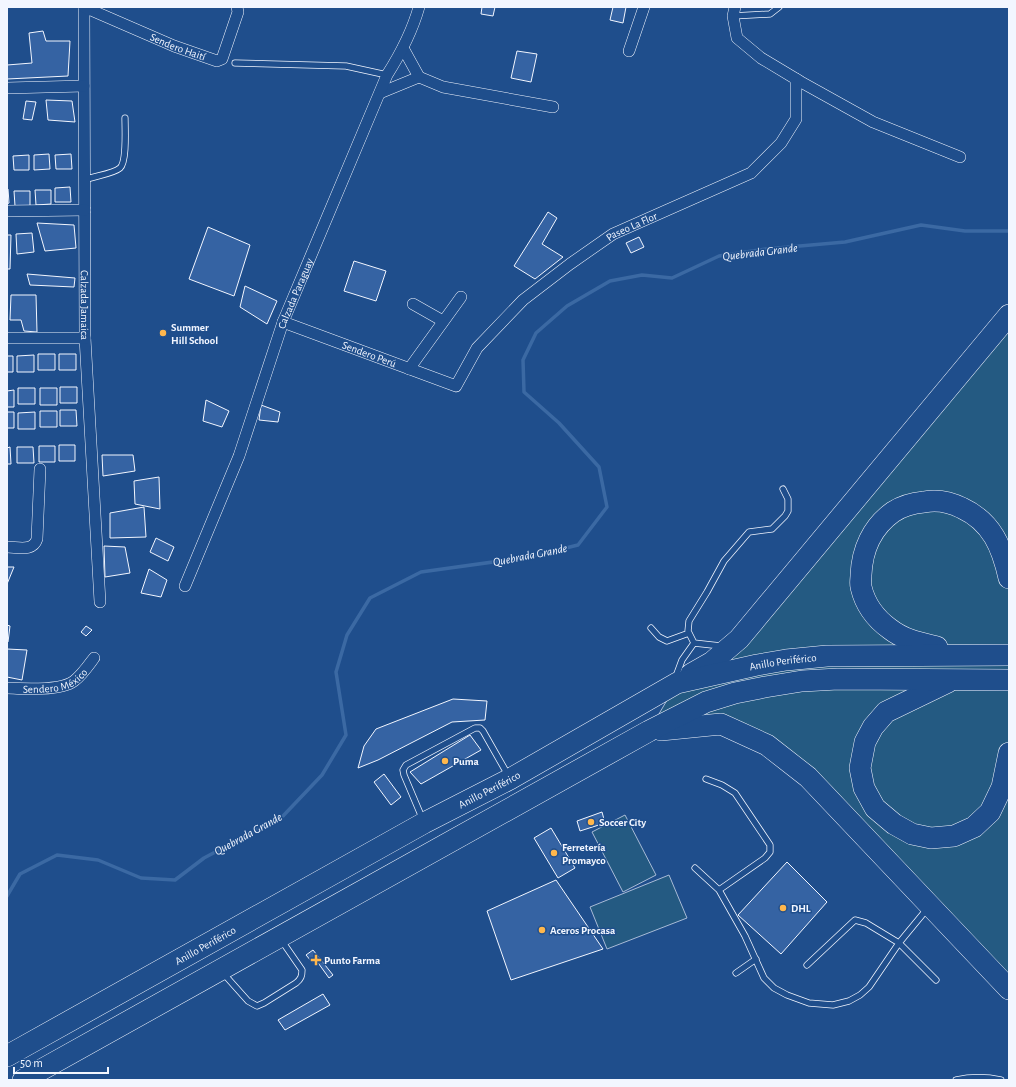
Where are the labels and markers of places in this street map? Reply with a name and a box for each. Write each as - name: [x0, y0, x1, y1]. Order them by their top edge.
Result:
- place label: Summer Hill School: [171, 322, 218, 346]
- marker: Summer Hill School: [158, 328, 168, 338]
- marker: Puma: [440, 756, 450, 766]
- place label: Puma: [453, 756, 480, 767]
- marker: Soccer City: [586, 817, 596, 827]
- place label: Soccer City: [599, 817, 646, 828]
- place label: Ferretería Promayco: [562, 842, 606, 866]
- marker: Ferretería Promayco: [549, 848, 559, 858]
- marker: DHL: [778, 903, 788, 913]
- place label: DHL: [791, 903, 811, 914]
- marker: Aceros Procasa: [537, 925, 547, 935]
- place label: Aceros Procasa: [550, 925, 616, 936]
- marker: Punto Farma: [311, 955, 321, 965]
- place label: Punto Farma: [324, 955, 381, 966]

